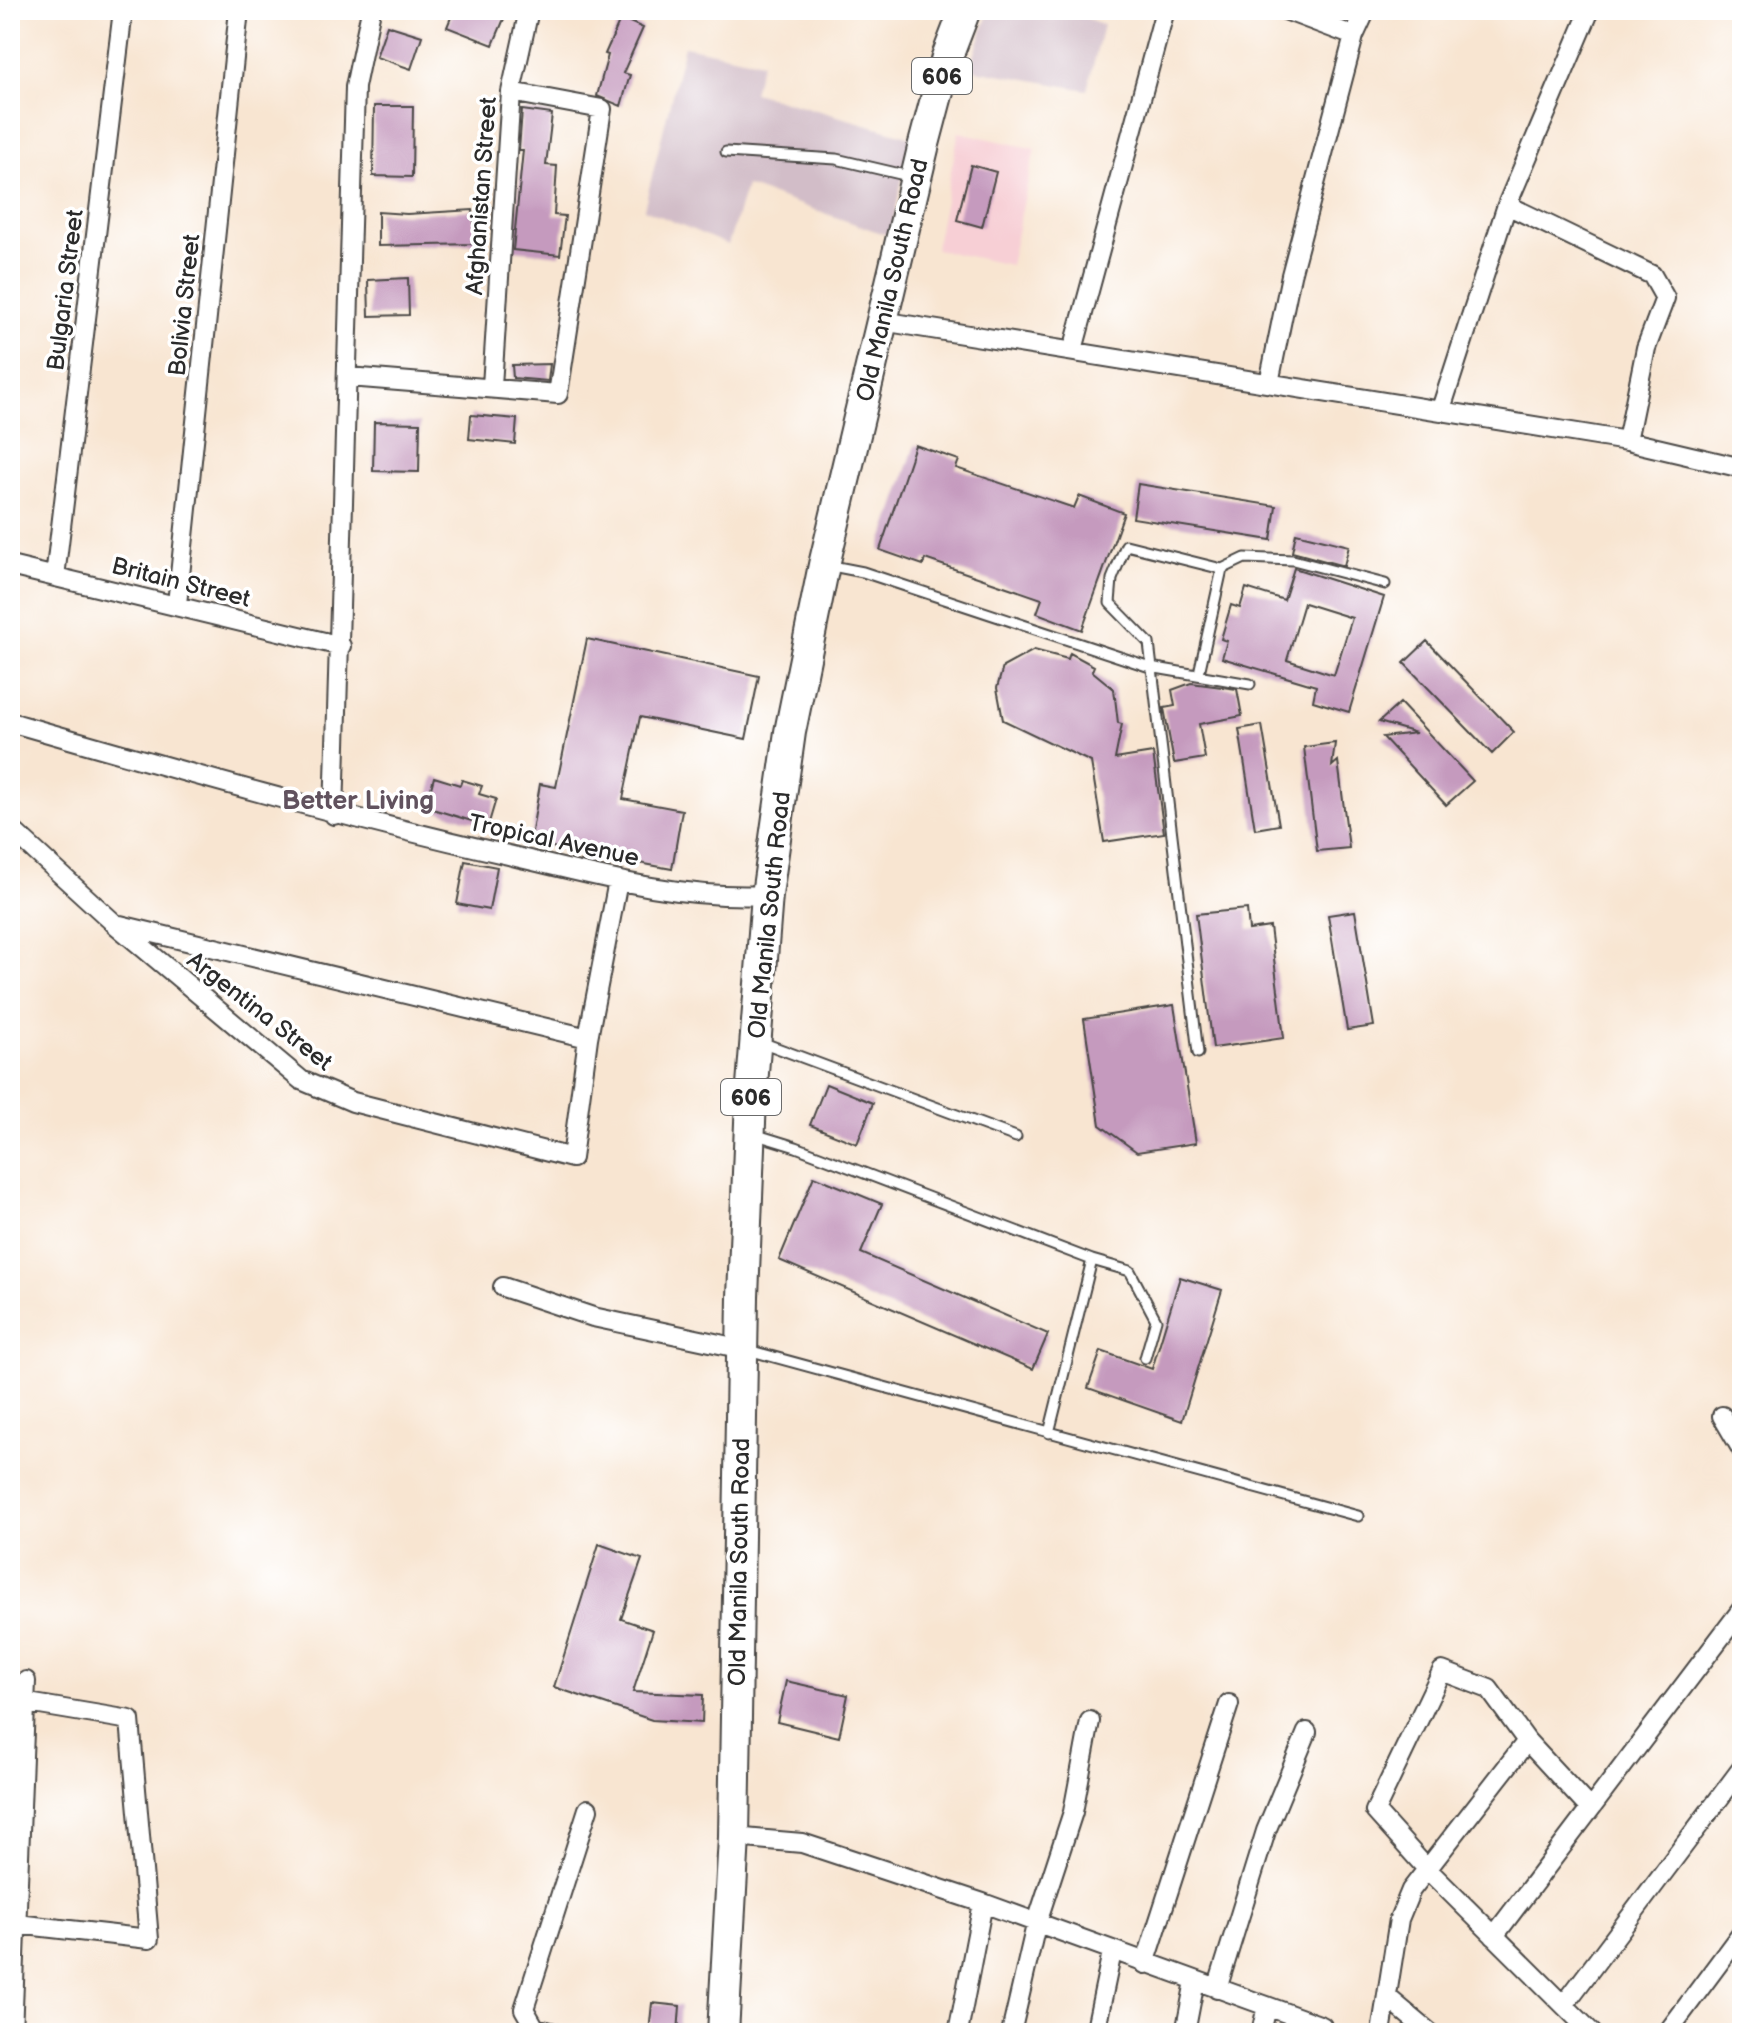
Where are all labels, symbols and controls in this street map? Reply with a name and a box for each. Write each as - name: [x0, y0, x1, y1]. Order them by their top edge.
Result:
- road number: 606: [912, 58, 972, 94]
- street label: Afghanistan Street: [460, 95, 503, 296]
- street label: Old Manila South Road: [850, 156, 935, 404]
- street label: Bulgaria Street: [41, 207, 90, 372]
- street label: Bolivia Street: [163, 232, 206, 378]
- street label: Britain Street: [108, 551, 254, 614]
- district label: Better Living: [282, 786, 434, 817]
- street label: Old Manila South Road: [742, 790, 797, 1040]
- street label: Tropical Avenue: [466, 808, 642, 873]
- street label: Argentina Street: [181, 946, 339, 1078]
- road number: 606: [721, 1079, 781, 1115]
- street label: Old Manila South Road: [723, 1438, 756, 1686]

